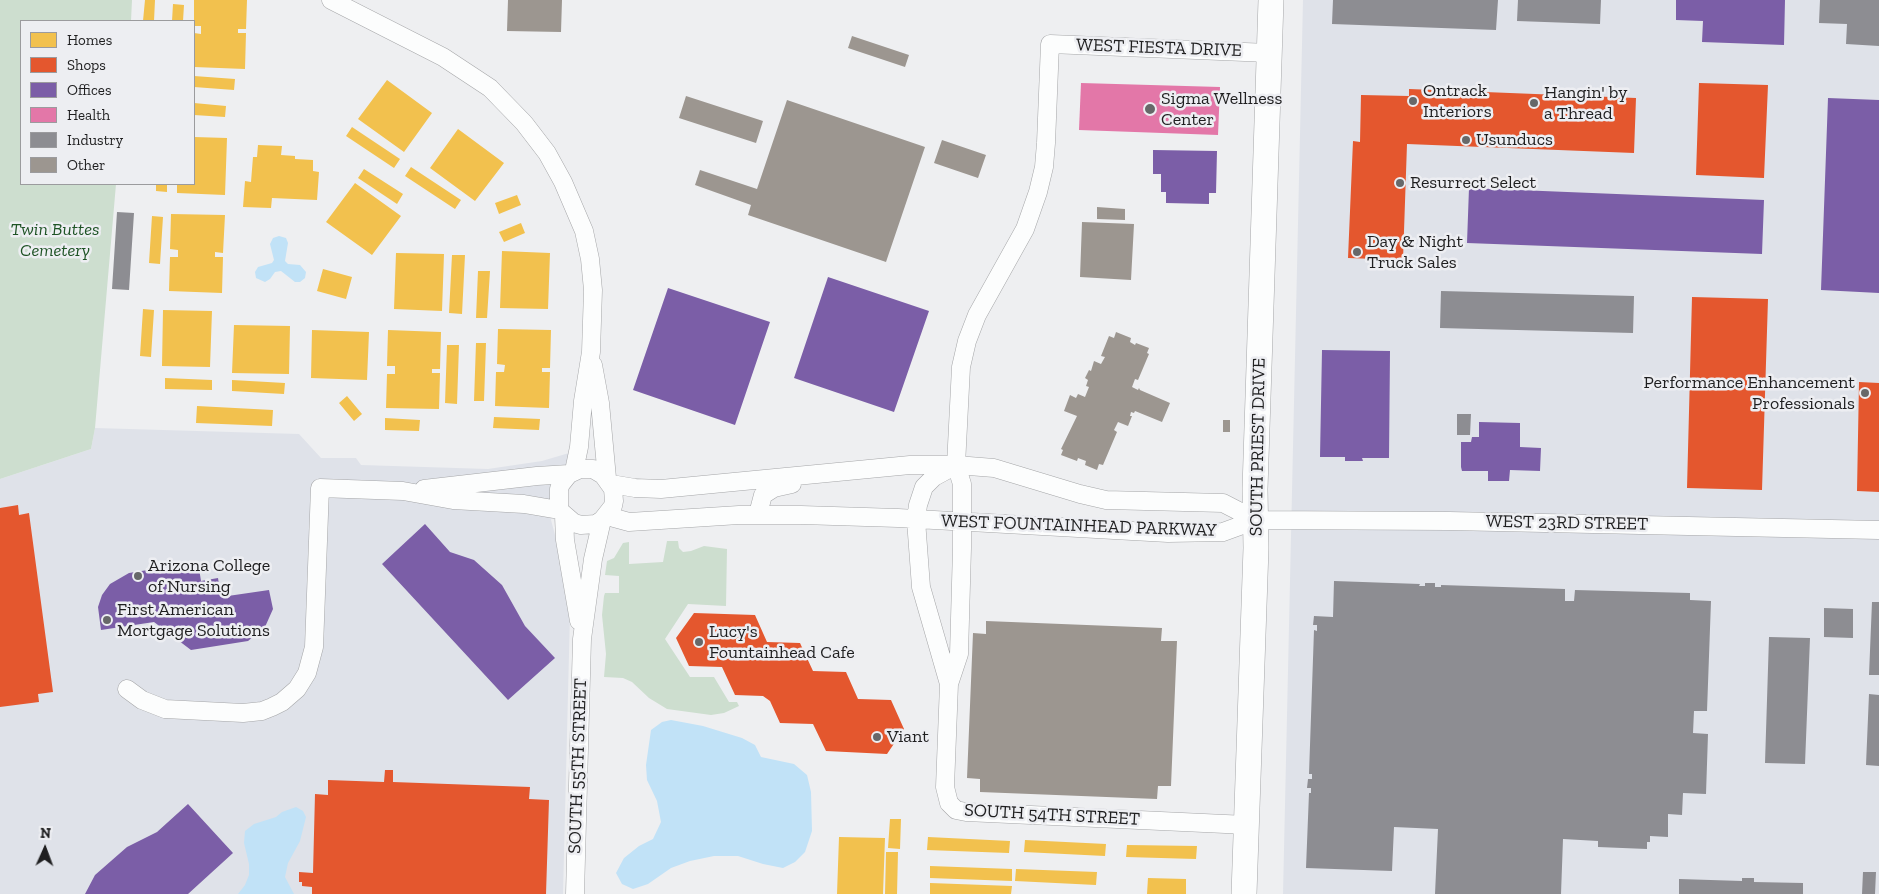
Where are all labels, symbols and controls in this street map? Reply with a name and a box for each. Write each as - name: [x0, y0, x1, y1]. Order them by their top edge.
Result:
- legend: [20, 20, 195, 185]
- text: Homes: [67, 31, 112, 49]
- street label: WEST FIESTA DRIVE: [1076, 34, 1242, 62]
- text: Shops: [67, 56, 106, 74]
- place label: Ontrack Interiors: [1423, 80, 1492, 122]
- text: Offices: [67, 81, 111, 99]
- place label: Hangin' by a Thread: [1544, 82, 1627, 125]
- place label: Sigma Wellness Center: [1161, 88, 1282, 130]
- marker: Ontrack Interiors: [1407, 95, 1419, 107]
- marker: Hangin' by a Thread: [1528, 97, 1540, 109]
- marker: Sigma Wellness Center: [1143, 102, 1157, 116]
- text: Health: [67, 106, 110, 124]
- place label: Usunducs: [1476, 129, 1553, 151]
- text: Industry: [67, 131, 123, 149]
- marker: Usunducs: [1460, 134, 1472, 146]
- text: Other: [67, 156, 105, 174]
- place label: Resurrect Select: [1410, 172, 1536, 194]
- marker: Resurrect Select: [1394, 177, 1406, 189]
- park label: Twin Buttes Cemetery: [10, 219, 100, 262]
- place label: Day & Night Truck Sales: [1367, 231, 1463, 274]
- marker: Day & Night Truck Sales: [1351, 246, 1363, 258]
- street label: SOUTH PRIEST DRIVE: [1246, 358, 1270, 536]
- place label: Performance Enhancement Professionals: [1643, 372, 1855, 414]
- marker: Performance Enhancement Professionals: [1859, 387, 1871, 399]
- street label: WEST FOUNTAINHEAD PARKWAY: [941, 510, 1217, 542]
- street label: WEST 23RD STREET: [1486, 511, 1648, 535]
- place label: Arizona College of Nursing: [148, 555, 270, 598]
- marker: Arizona College of Nursing: [132, 570, 144, 582]
- place label: First American Mortgage Solutions: [117, 599, 270, 642]
- marker: First American Mortgage Solutions: [101, 614, 113, 626]
- place label: Lucy's Fountainhead Cafe: [709, 621, 855, 664]
- marker: Lucy's Fountainhead Cafe: [693, 636, 705, 648]
- street label: SOUTH 55TH STREET: [564, 678, 592, 854]
- place label: Viant: [887, 726, 929, 748]
- marker: Viant: [871, 731, 883, 743]
- street label: SOUTH 54TH STREET: [964, 800, 1140, 830]
- north arrow: [20, 824, 70, 874]
- text: N: [40, 825, 51, 842]

